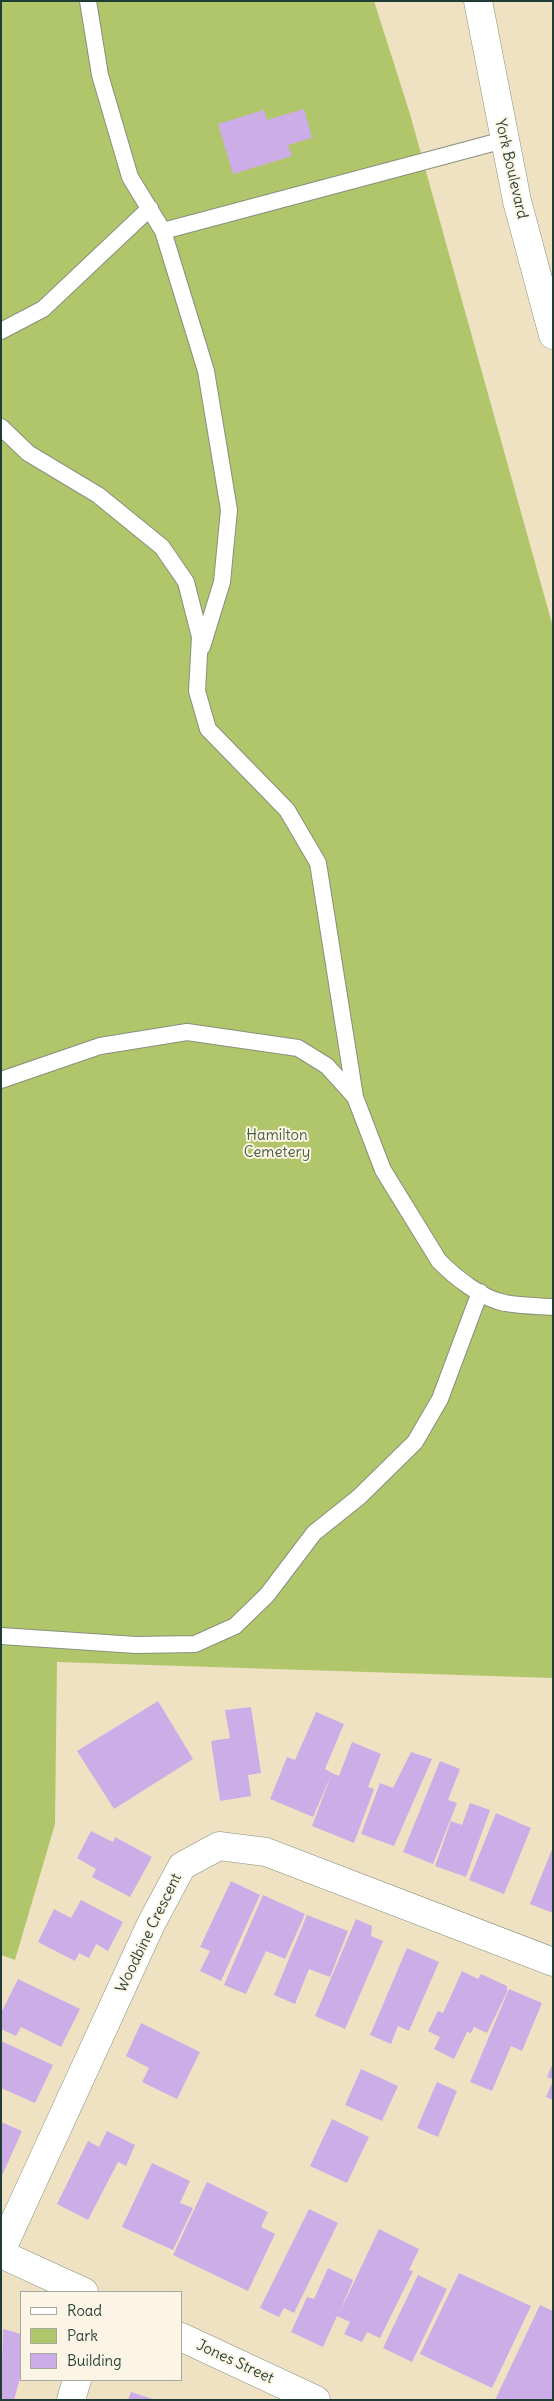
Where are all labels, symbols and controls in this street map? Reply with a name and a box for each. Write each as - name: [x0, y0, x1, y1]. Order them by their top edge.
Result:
- street label: York Boulevard: [491, 117, 531, 221]
- park label: Hamilton Cemetery: [244, 1127, 310, 1162]
- street label: Woodbine Crescent: [112, 1871, 186, 1995]
- legend: [20, 2291, 182, 2381]
- text: Road: [67, 2301, 102, 2320]
- text: Park: [67, 2326, 98, 2345]
- street label: Jones Street: [193, 2336, 277, 2388]
- text: Building: [67, 2351, 122, 2370]

